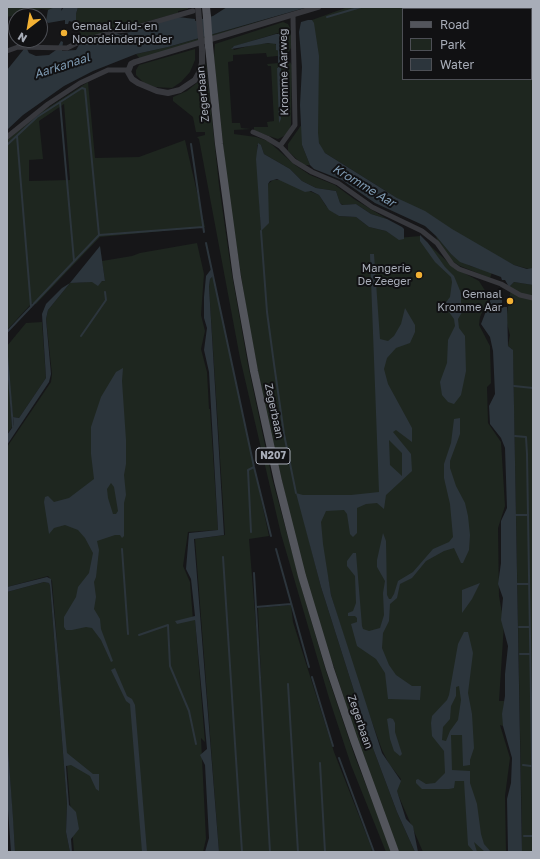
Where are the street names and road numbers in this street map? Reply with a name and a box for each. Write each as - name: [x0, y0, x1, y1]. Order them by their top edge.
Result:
- street label: Kromme Aarweg: [277, 28, 291, 116]
- street label: Zegerbaan: [194, 65, 212, 123]
- street label: Zegerbaan: [262, 382, 286, 440]
- road number: N207: [256, 448, 290, 464]
- street label: Zegerbaan: [345, 693, 375, 751]

